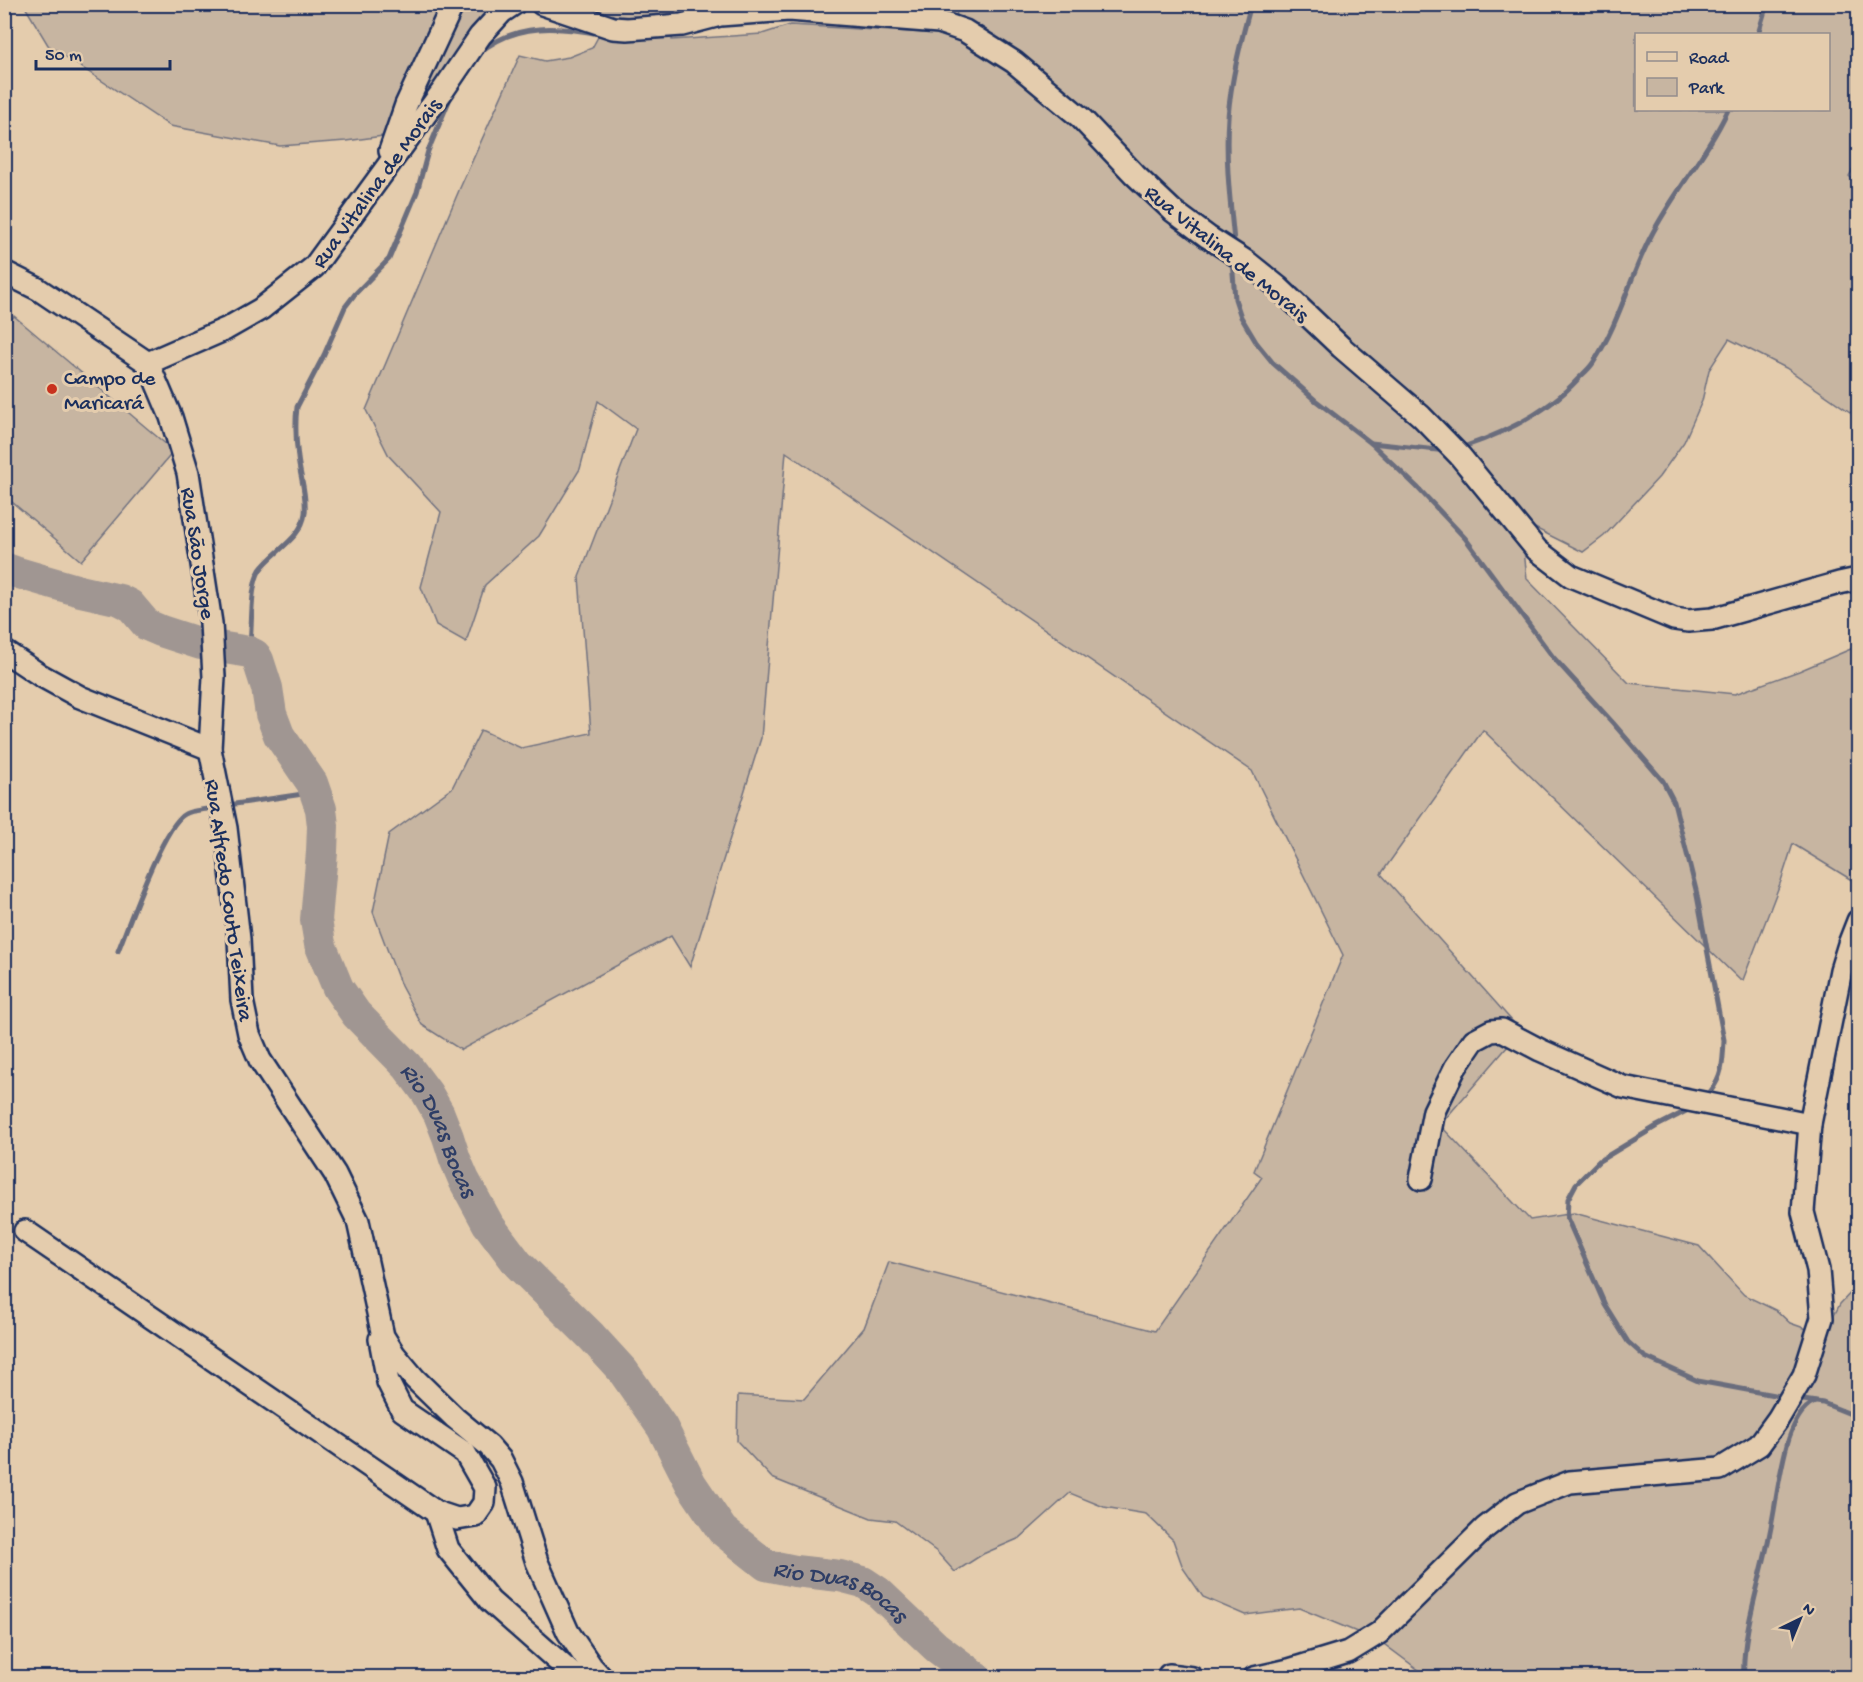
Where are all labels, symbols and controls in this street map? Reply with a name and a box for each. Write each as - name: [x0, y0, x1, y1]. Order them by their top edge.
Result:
- scale bar: [36, 33, 170, 71]
- legend: [1635, 33, 1830, 111]
- text: 50 m: [45, 46, 82, 67]
- text: Road: [1689, 49, 1730, 70]
- text: Park: [1688, 79, 1725, 100]
- street label: Rua Vitalina de Morais: [308, 93, 449, 275]
- street label: Rua Vitalina de Morais: [1138, 181, 1314, 330]
- place label: Campo de Maricará: [64, 367, 156, 418]
- marker: Campo de Maricará: [45, 382, 59, 396]
- street label: Rua São Jorge: [173, 486, 219, 622]
- street label: Rua Alfredo Couto Teixeira: [197, 778, 257, 1024]
- water label: Rio Duas Bocas: [392, 1059, 483, 1205]
- water label: Rio Duas Bocas: [770, 1556, 914, 1632]
- north arrow: [1770, 1589, 1830, 1649]
- text: N: [1798, 1600, 1819, 1621]

